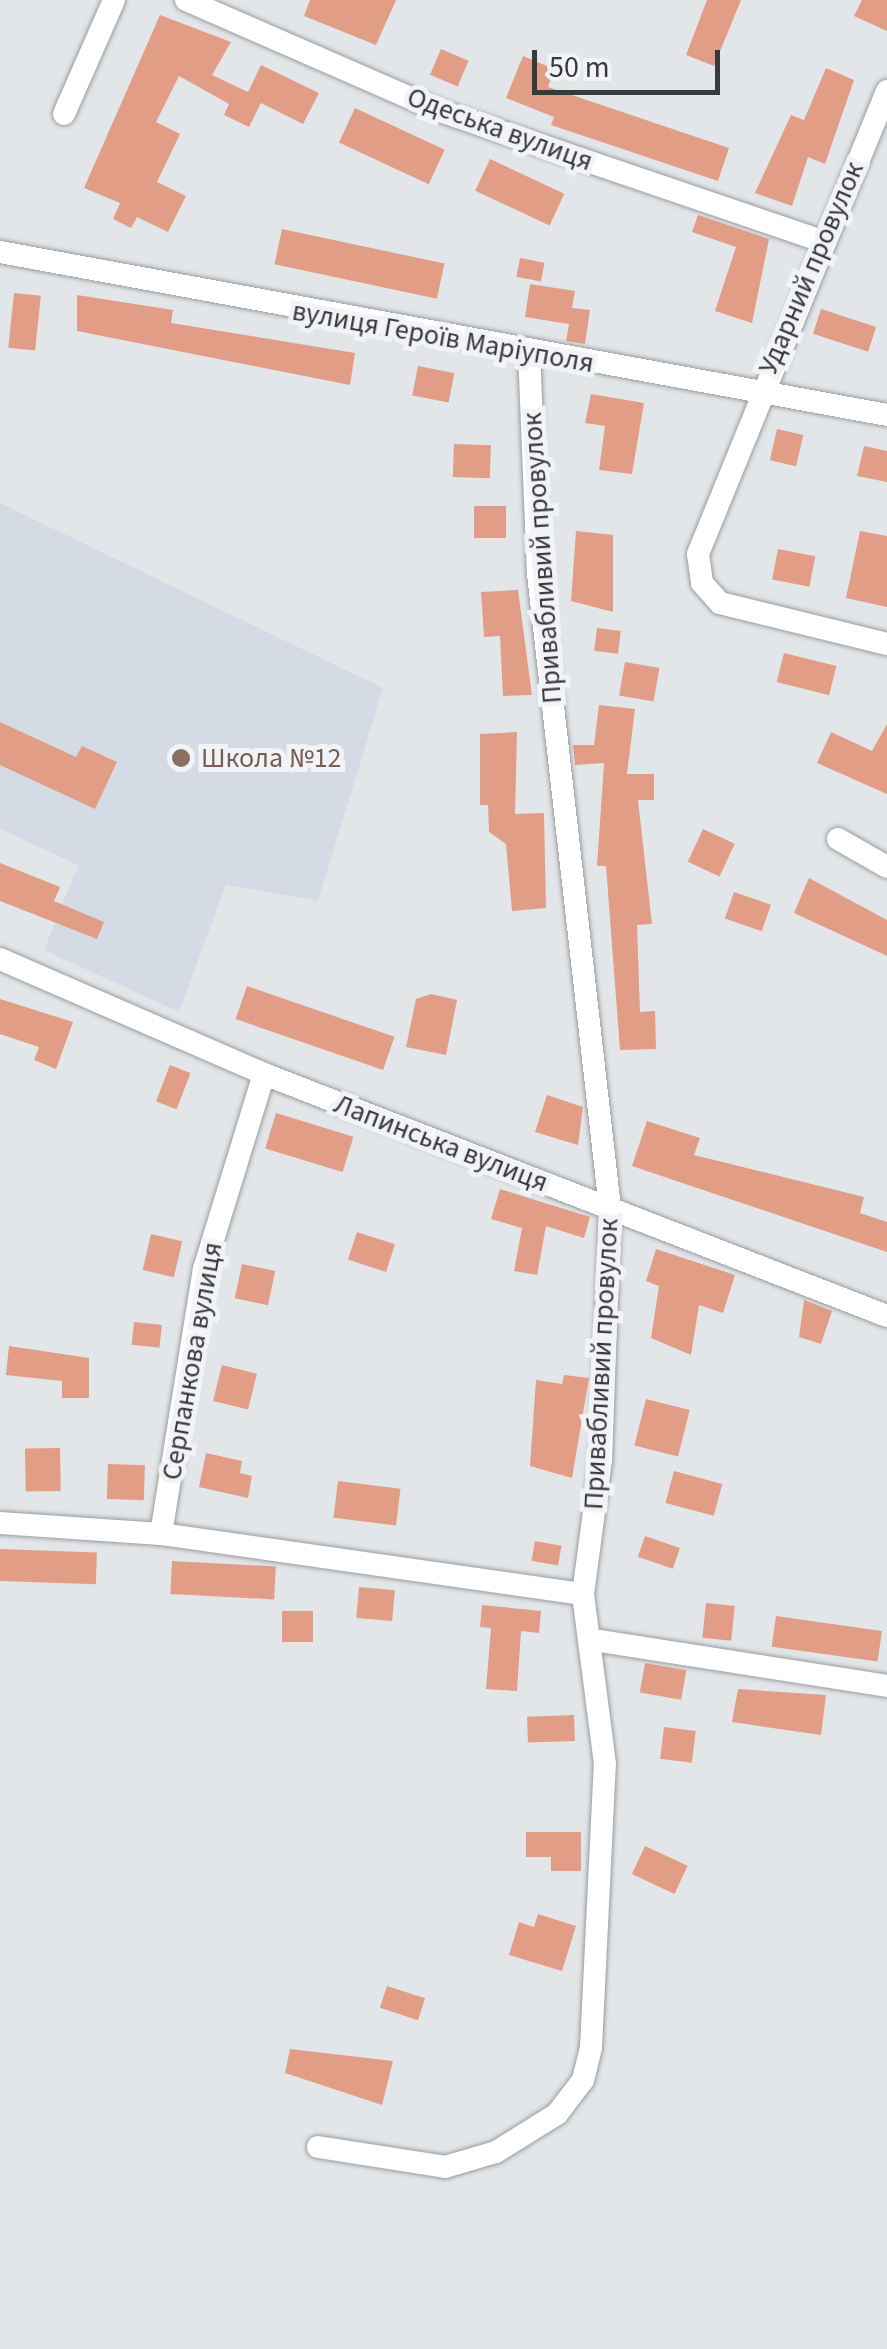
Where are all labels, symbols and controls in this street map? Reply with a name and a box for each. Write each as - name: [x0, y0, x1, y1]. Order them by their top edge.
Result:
- scale bar: [537, 30, 724, 92]
- text: 50 m: [549, 46, 610, 89]
- street label: Одеська вулиця: [403, 80, 597, 178]
- street label: Ударний провулок: [751, 157, 871, 379]
- street label: вулиця Героїв Маріуполя: [290, 294, 596, 380]
- street label: Привабливий провулок: [515, 411, 569, 705]
- place label: Школа №12: [201, 741, 342, 775]
- marker: Школа №12: [170, 747, 192, 769]
- street label: Лапинська вулиця: [329, 1087, 553, 1199]
- street label: Привабливий провулок: [577, 1217, 625, 1511]
- street label: Серпанкова вулиця: [155, 1239, 229, 1483]

